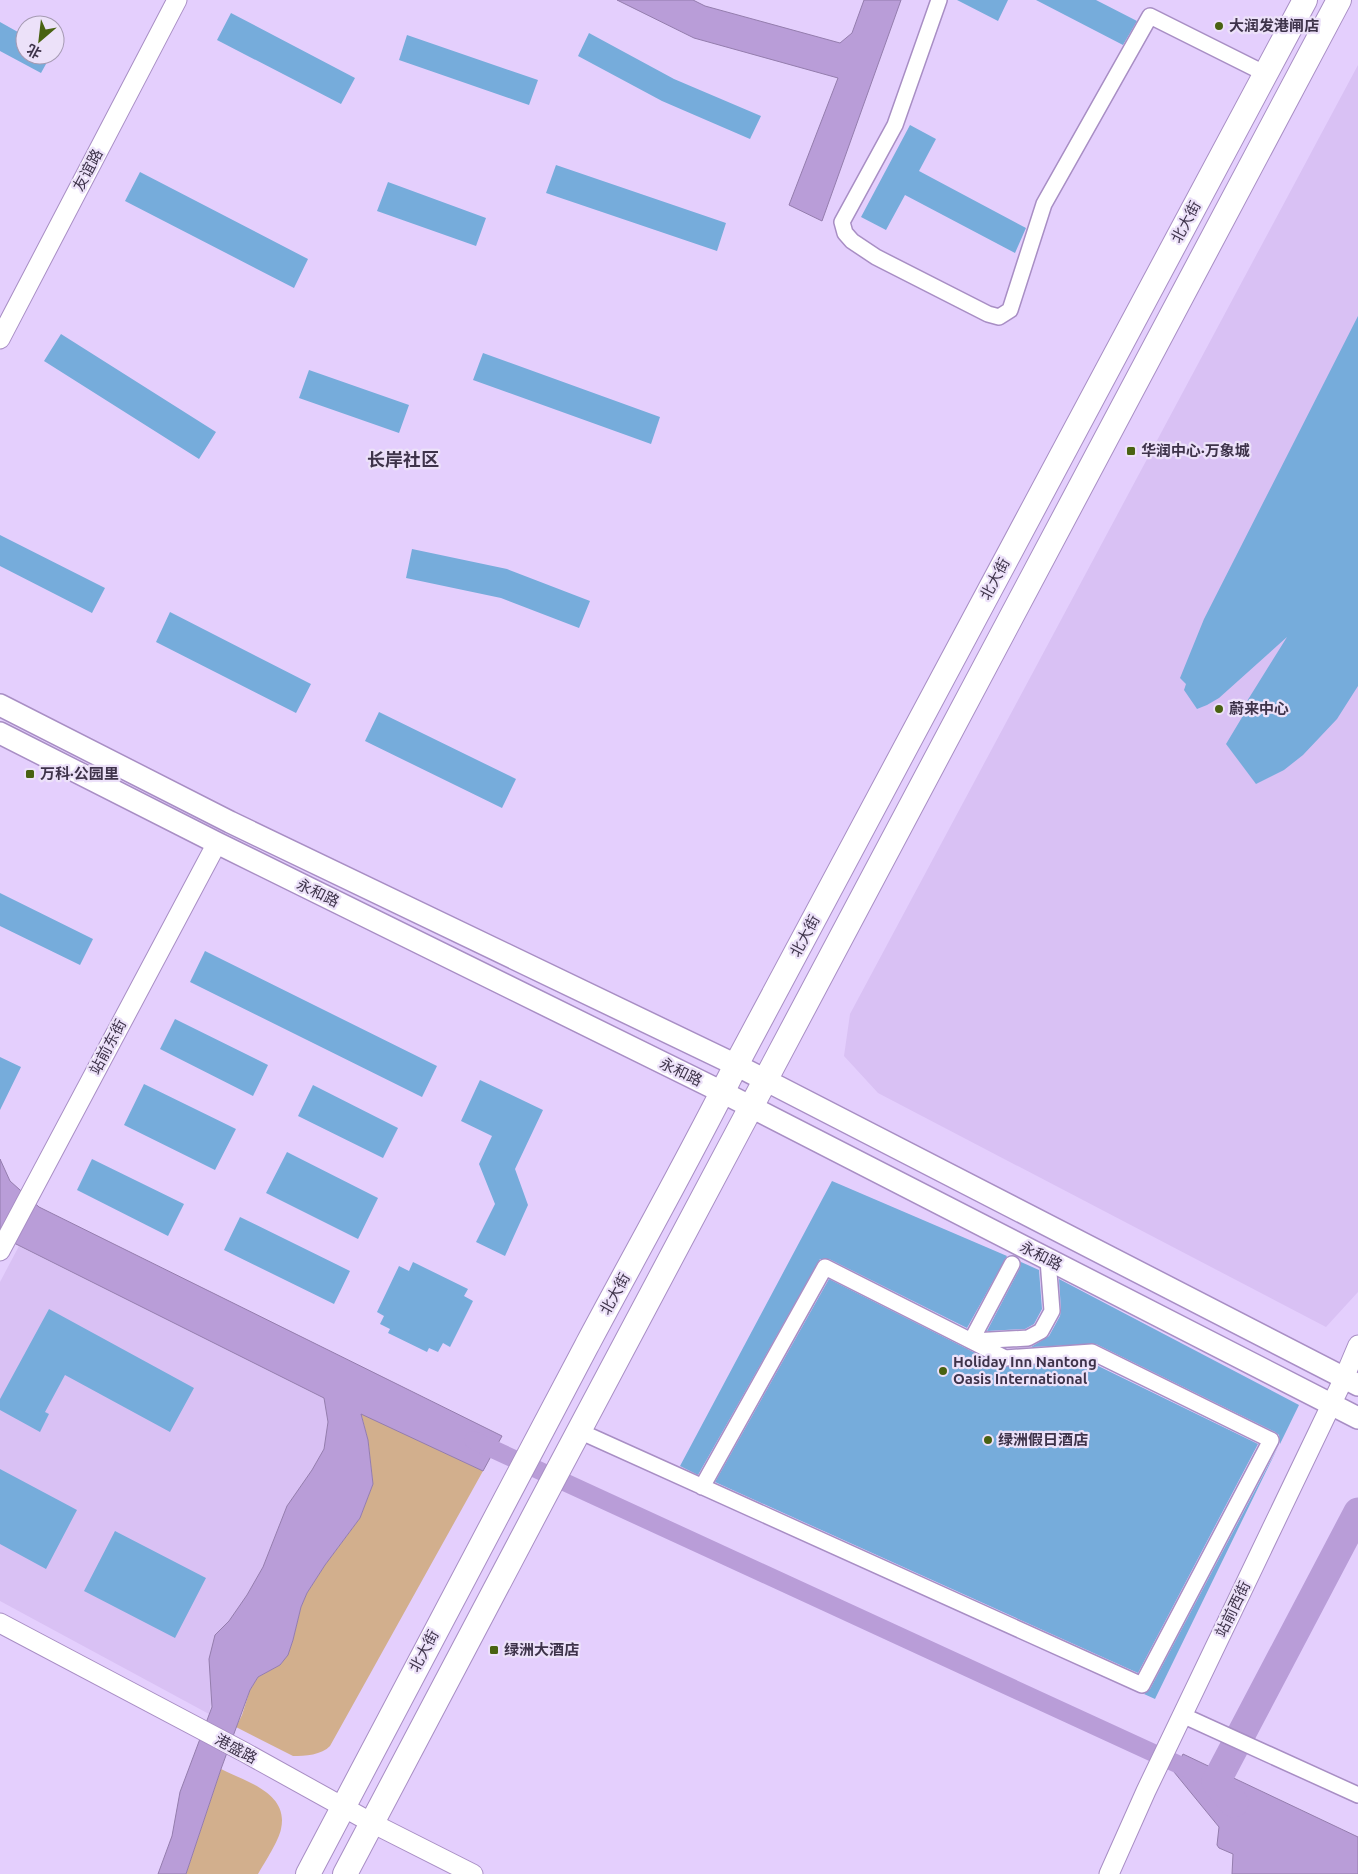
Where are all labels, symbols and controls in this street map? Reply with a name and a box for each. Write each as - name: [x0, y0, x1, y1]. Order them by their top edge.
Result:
- north arrow: [15, 15, 65, 65]
- place label: 大润发港闸店: [1229, 17, 1319, 34]
- marker: 大润发港闸店: [1213, 20, 1225, 32]
- text: 北: [24, 41, 44, 62]
- street label: 友谊路: [69, 146, 106, 194]
- street label: 北大街: [1167, 198, 1204, 246]
- place label: 华润中心·万象城: [1141, 442, 1250, 459]
- marker: 华润中心·万象城: [1125, 445, 1137, 457]
- district label: 长岸社区: [367, 449, 439, 469]
- street label: 北大街: [976, 555, 1013, 603]
- place label: 蔚来中心: [1229, 700, 1289, 717]
- marker: 蔚来中心: [1213, 703, 1225, 715]
- place label: 万科·公园里: [40, 765, 119, 782]
- marker: 万科·公园里: [24, 768, 36, 780]
- street label: 永和路: [294, 875, 342, 910]
- street label: 北大街: [786, 912, 823, 960]
- street label: 站前东街: [86, 1016, 129, 1077]
- street label: 永和路: [657, 1054, 705, 1089]
- street label: 永和路: [1017, 1238, 1065, 1273]
- street label: 北大街: [596, 1270, 633, 1318]
- place label: Holiday Inn Nantong Oasis International: [953, 1353, 1097, 1387]
- marker: Holiday Inn Nantong Oasis International: [937, 1365, 949, 1377]
- place label: 绿洲假日酒店: [998, 1431, 1088, 1448]
- marker: 绿洲假日酒店: [982, 1434, 994, 1446]
- street label: 站前西街: [1212, 1578, 1253, 1639]
- street label: 北大街: [405, 1627, 442, 1675]
- place label: 绿洲大酒店: [504, 1641, 579, 1658]
- marker: 绿洲大酒店: [488, 1644, 500, 1656]
- street label: 港盛路: [212, 1730, 260, 1767]

